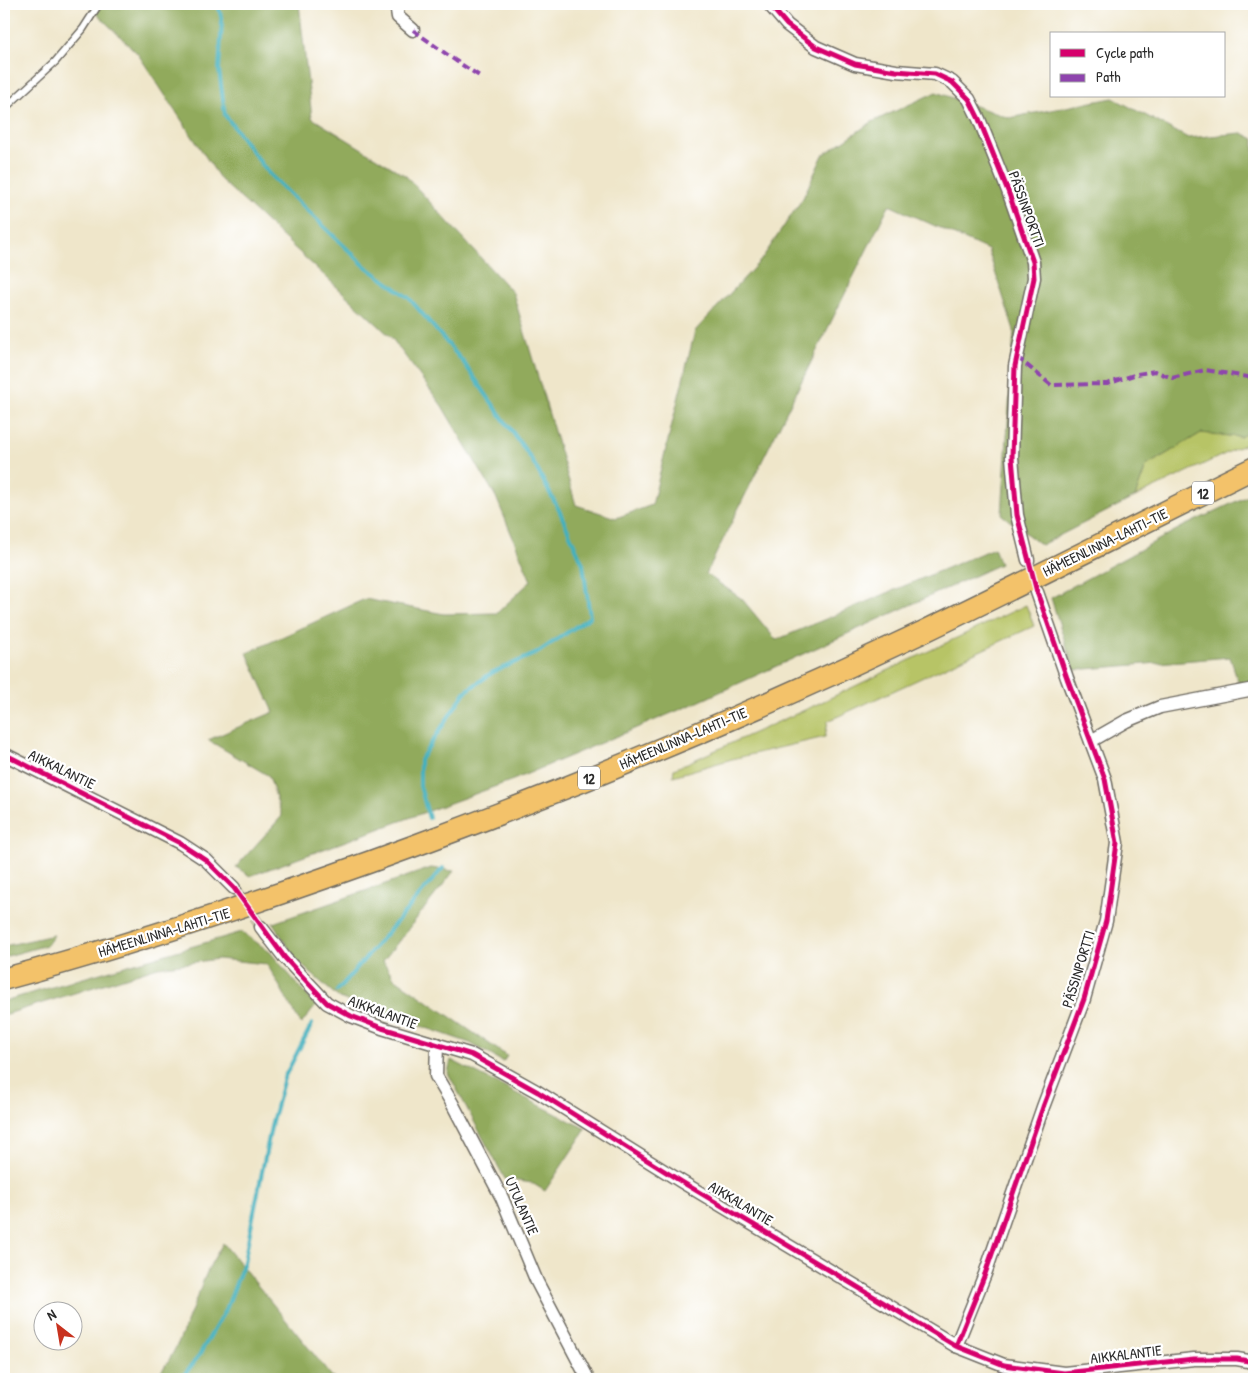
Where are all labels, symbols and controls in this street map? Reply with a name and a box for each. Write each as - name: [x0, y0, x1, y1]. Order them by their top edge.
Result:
- legend: [1050, 32, 1226, 98]
- text: Cycle path: [1096, 42, 1154, 63]
- text: Path: [1096, 66, 1121, 87]
- street label: PÄSSINPORTTI: [1003, 168, 1051, 250]
- road number: 12: [1192, 482, 1214, 504]
- street label: HÄMEENLINNA-LAHTI-TIE: [1039, 502, 1171, 581]
- street label: HÄMEENLINNA-LAHTI-TIE: [616, 701, 750, 774]
- street label: AIKKALANTIE: [25, 744, 99, 794]
- road number: 12: [578, 766, 600, 790]
- street label: HÄMEENLINNA-LAHTI-TIE: [96, 902, 233, 962]
- street label: PÄSSINPORTTI: [1056, 928, 1100, 1010]
- street label: AIKKALANTIE: [346, 990, 421, 1034]
- street label: UTULANTIE: [500, 1174, 544, 1239]
- street label: AIKKALANTIE: [705, 1175, 778, 1231]
- north arrow: [32, 1300, 82, 1350]
- text: N: [43, 1304, 60, 1324]
- street label: AIKKALANTIE: [1089, 1339, 1163, 1369]

